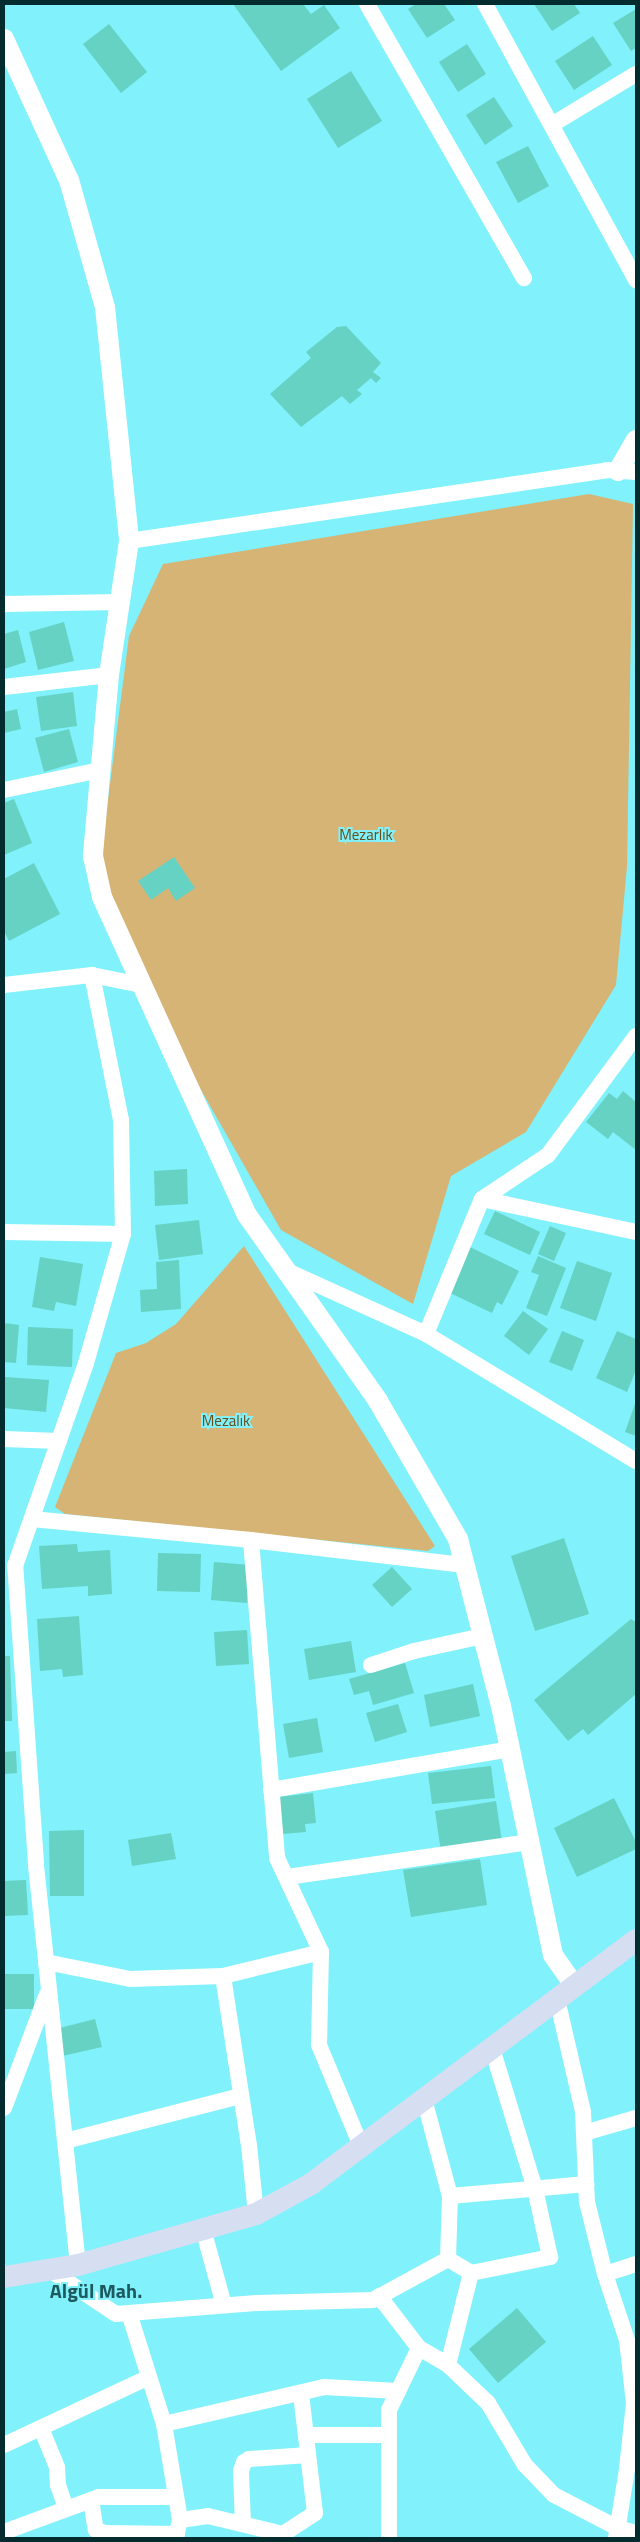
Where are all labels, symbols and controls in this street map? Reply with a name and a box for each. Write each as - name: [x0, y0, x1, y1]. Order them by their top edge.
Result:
- park label: Mezarlık: [339, 826, 393, 844]
- park label: Mezalık: [202, 1412, 250, 1430]
- district label: Algül Mah.: [50, 2278, 142, 2302]

